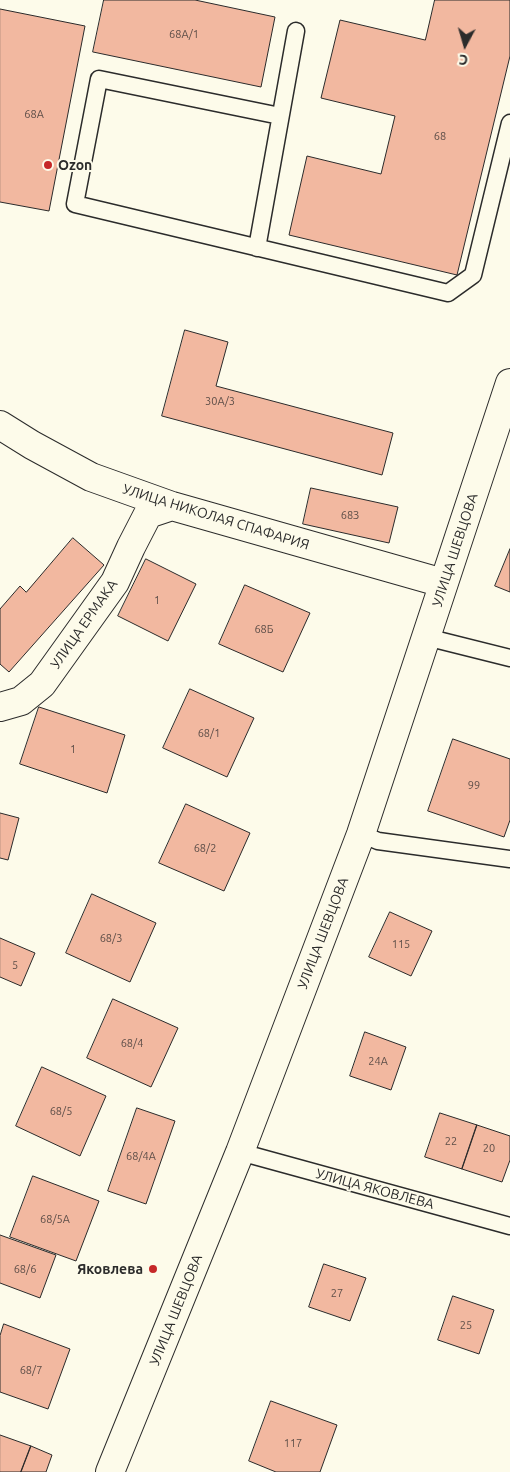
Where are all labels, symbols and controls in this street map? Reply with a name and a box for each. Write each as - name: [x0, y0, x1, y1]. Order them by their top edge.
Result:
- north arrow: [440, 20, 490, 70]
- house number: 68А/1: [169, 27, 199, 41]
- text: С: [458, 51, 469, 68]
- house number: 68А: [24, 107, 44, 121]
- house number: 68: [434, 129, 446, 143]
- place label: Ozon: [58, 157, 92, 173]
- marker: Ozon: [42, 159, 54, 171]
- house number: 30А/3: [205, 394, 235, 408]
- street label: УЛИЦА НИКОЛАЯ СПАФАРИЯ: [121, 481, 311, 553]
- street label: УЛИЦА ШЕВЦОВА: [429, 491, 481, 609]
- house number: 68З: [341, 508, 359, 522]
- street label: УЛИЦА ЕРМАКА: [47, 576, 121, 672]
- house number: 1: [154, 593, 160, 607]
- house number: 68Б: [254, 622, 274, 636]
- house number: 68/1: [198, 726, 220, 740]
- house number: 1: [70, 742, 76, 756]
- house number: 99: [468, 778, 480, 792]
- house number: 68/2: [194, 841, 216, 855]
- street label: УЛИЦА ШЕВЦОВА: [294, 875, 352, 991]
- house number: 68/3: [100, 931, 122, 945]
- house number: 115: [392, 937, 410, 951]
- house number: 5: [12, 958, 18, 972]
- house number: 68/4: [121, 1036, 143, 1050]
- house number: 24А: [368, 1054, 388, 1068]
- house number: 68/5: [50, 1104, 72, 1118]
- house number: 22: [445, 1134, 457, 1148]
- house number: 20: [483, 1141, 495, 1155]
- house number: 68/4А: [126, 1149, 156, 1163]
- street label: УЛИЦА ЯКОВЛЕВА: [314, 1165, 436, 1213]
- house number: 68/5А: [40, 1212, 70, 1226]
- street label: УЛИЦА ШЕВЦОВА: [146, 1252, 206, 1368]
- place label: Яковлева: [77, 1261, 143, 1277]
- house number: 68/6: [14, 1262, 36, 1276]
- marker: Яковлева: [147, 1263, 159, 1275]
- house number: 27: [331, 1286, 343, 1300]
- house number: 25: [460, 1318, 472, 1332]
- house number: 68/7: [20, 1363, 42, 1377]
- house number: 117: [284, 1436, 302, 1450]

